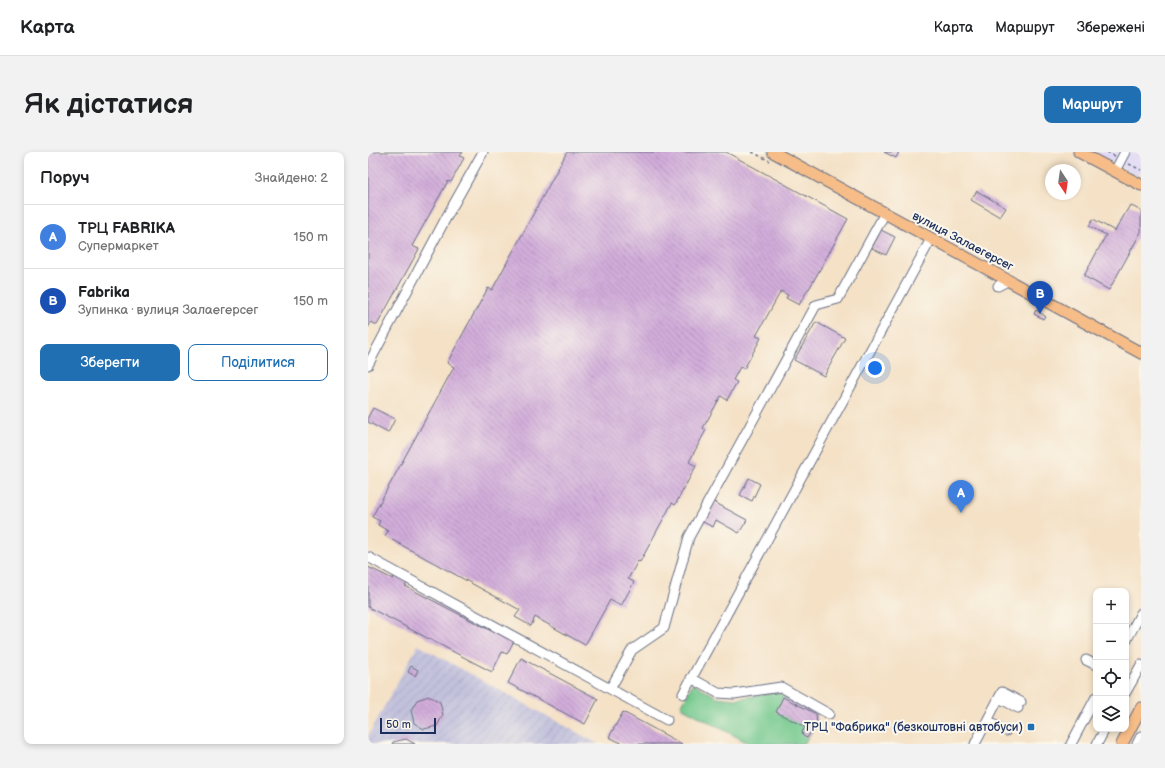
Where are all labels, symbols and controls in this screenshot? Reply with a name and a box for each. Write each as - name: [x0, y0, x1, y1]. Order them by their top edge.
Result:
- text: Карта: [20, 16, 74, 39]
- text: Карта: [934, 19, 973, 36]
- text: Маршрут: [995, 19, 1055, 36]
- text: Збережені: [1077, 19, 1145, 36]
- button: Маршрут: [1044, 86, 1141, 123]
- text: Як дістатися: [24, 88, 193, 121]
- north arrow: [1045, 164, 1081, 200]
- text: Поруч: [40, 168, 90, 188]
- text: Знайдено: 2: [255, 170, 328, 186]
- street label: вулиця Залаегерсег: [910, 208, 1016, 275]
- text: ТРЦ FABRIKA: [78, 219, 175, 238]
- text: A: [49, 229, 57, 245]
- text: 150 m: [294, 229, 328, 245]
- text: Супермаркет: [78, 238, 159, 254]
- pin: B: [1027, 281, 1053, 314]
- text: Fabrika: [78, 283, 130, 302]
- text: B: [48, 293, 58, 309]
- text: 150 m: [294, 293, 328, 309]
- text: Зупинка · вулиця Залаегерсег: [78, 302, 258, 318]
- button: Зберегти: [40, 344, 180, 381]
- button: Поділитися: [188, 344, 328, 381]
- your location: [865, 358, 885, 378]
- pin: A: [948, 480, 974, 513]
- map controls: [1093, 588, 1129, 732]
- button: +: [1093, 588, 1129, 624]
- button: −: [1093, 624, 1129, 660]
- button: locate: [1093, 660, 1129, 696]
- button: layers: [1093, 696, 1129, 732]
- scale bar: [380, 716, 436, 735]
- text: 50 m: [386, 718, 411, 731]
- place label: ТРЦ "Фабрика" (безкоштовні автобуси): [804, 720, 1023, 735]
- marker: ТРЦ "Фабрика" (безкоштовні автобуси): [1026, 722, 1036, 732]

